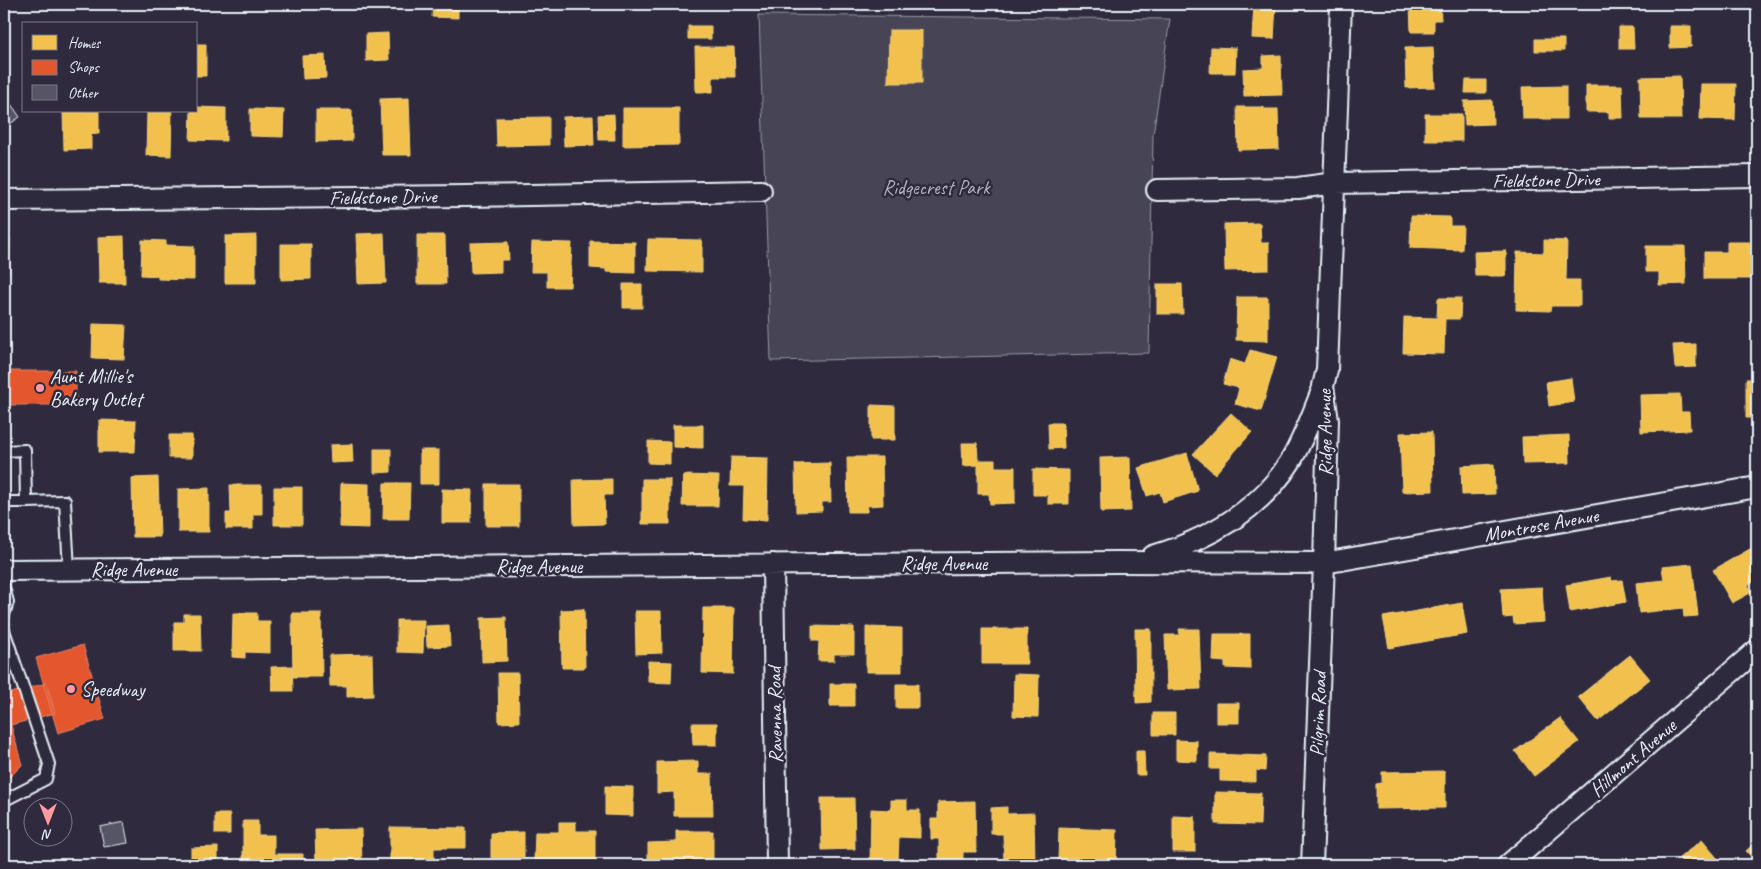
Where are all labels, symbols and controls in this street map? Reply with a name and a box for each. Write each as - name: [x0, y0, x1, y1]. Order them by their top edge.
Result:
- legend: [22, 22, 198, 112]
- text: Homes: [68, 34, 102, 53]
- text: Shops: [68, 58, 101, 77]
- text: Other: [68, 84, 99, 103]
- street label: Fieldstone Drive: [1492, 167, 1601, 193]
- park label: Ridgecrest Park: [882, 175, 991, 200]
- street label: Fieldstone Drive: [329, 184, 438, 210]
- place label: Aunt Millie's Bakery Outlet: [50, 364, 146, 412]
- marker: Aunt Millie's Bakery Outlet: [34, 382, 46, 394]
- street label: Ridge Avenue: [1312, 388, 1338, 477]
- street label: Montrose Avenue: [1482, 502, 1602, 547]
- street label: Ridge Avenue: [901, 551, 989, 576]
- street label: Ridge Avenue: [496, 554, 584, 579]
- street label: Ridge Avenue: [91, 557, 179, 582]
- street label: Ravenna Road: [762, 663, 788, 763]
- street label: Pilgrim Road: [1304, 668, 1332, 757]
- place label: Speedway: [81, 677, 147, 702]
- marker: Speedway: [65, 683, 77, 695]
- street label: Hillmont Avenue: [1585, 713, 1683, 802]
- north arrow: [22, 796, 72, 846]
- text: N: [41, 826, 52, 843]

